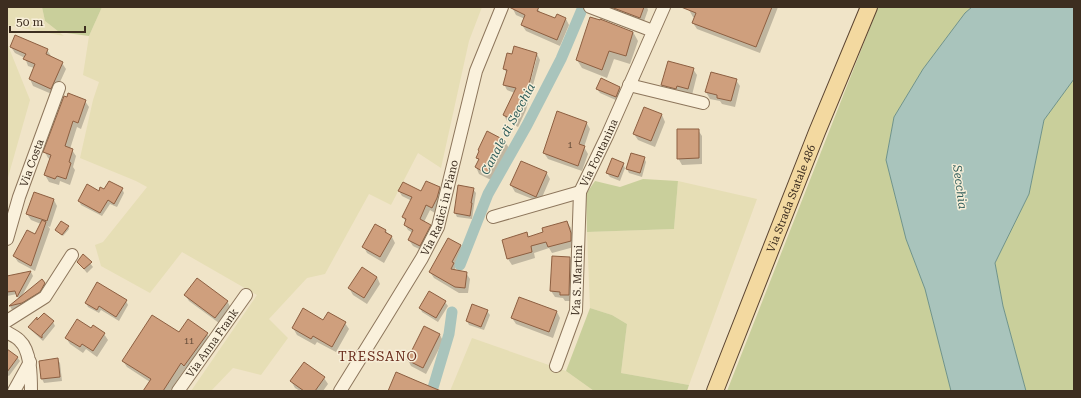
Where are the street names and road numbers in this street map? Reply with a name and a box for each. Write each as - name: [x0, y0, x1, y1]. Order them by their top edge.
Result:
- street label: Via Fontanina: [577, 117, 621, 189]
- street label: Via Costa: [17, 137, 47, 189]
- street label: Via Strada Statale 486: [764, 143, 818, 254]
- street label: Via Radici in Piano: [418, 158, 461, 258]
- street label: Via S. Martini: [569, 244, 585, 318]
- street label: Via Anna Frank: [184, 306, 241, 380]

